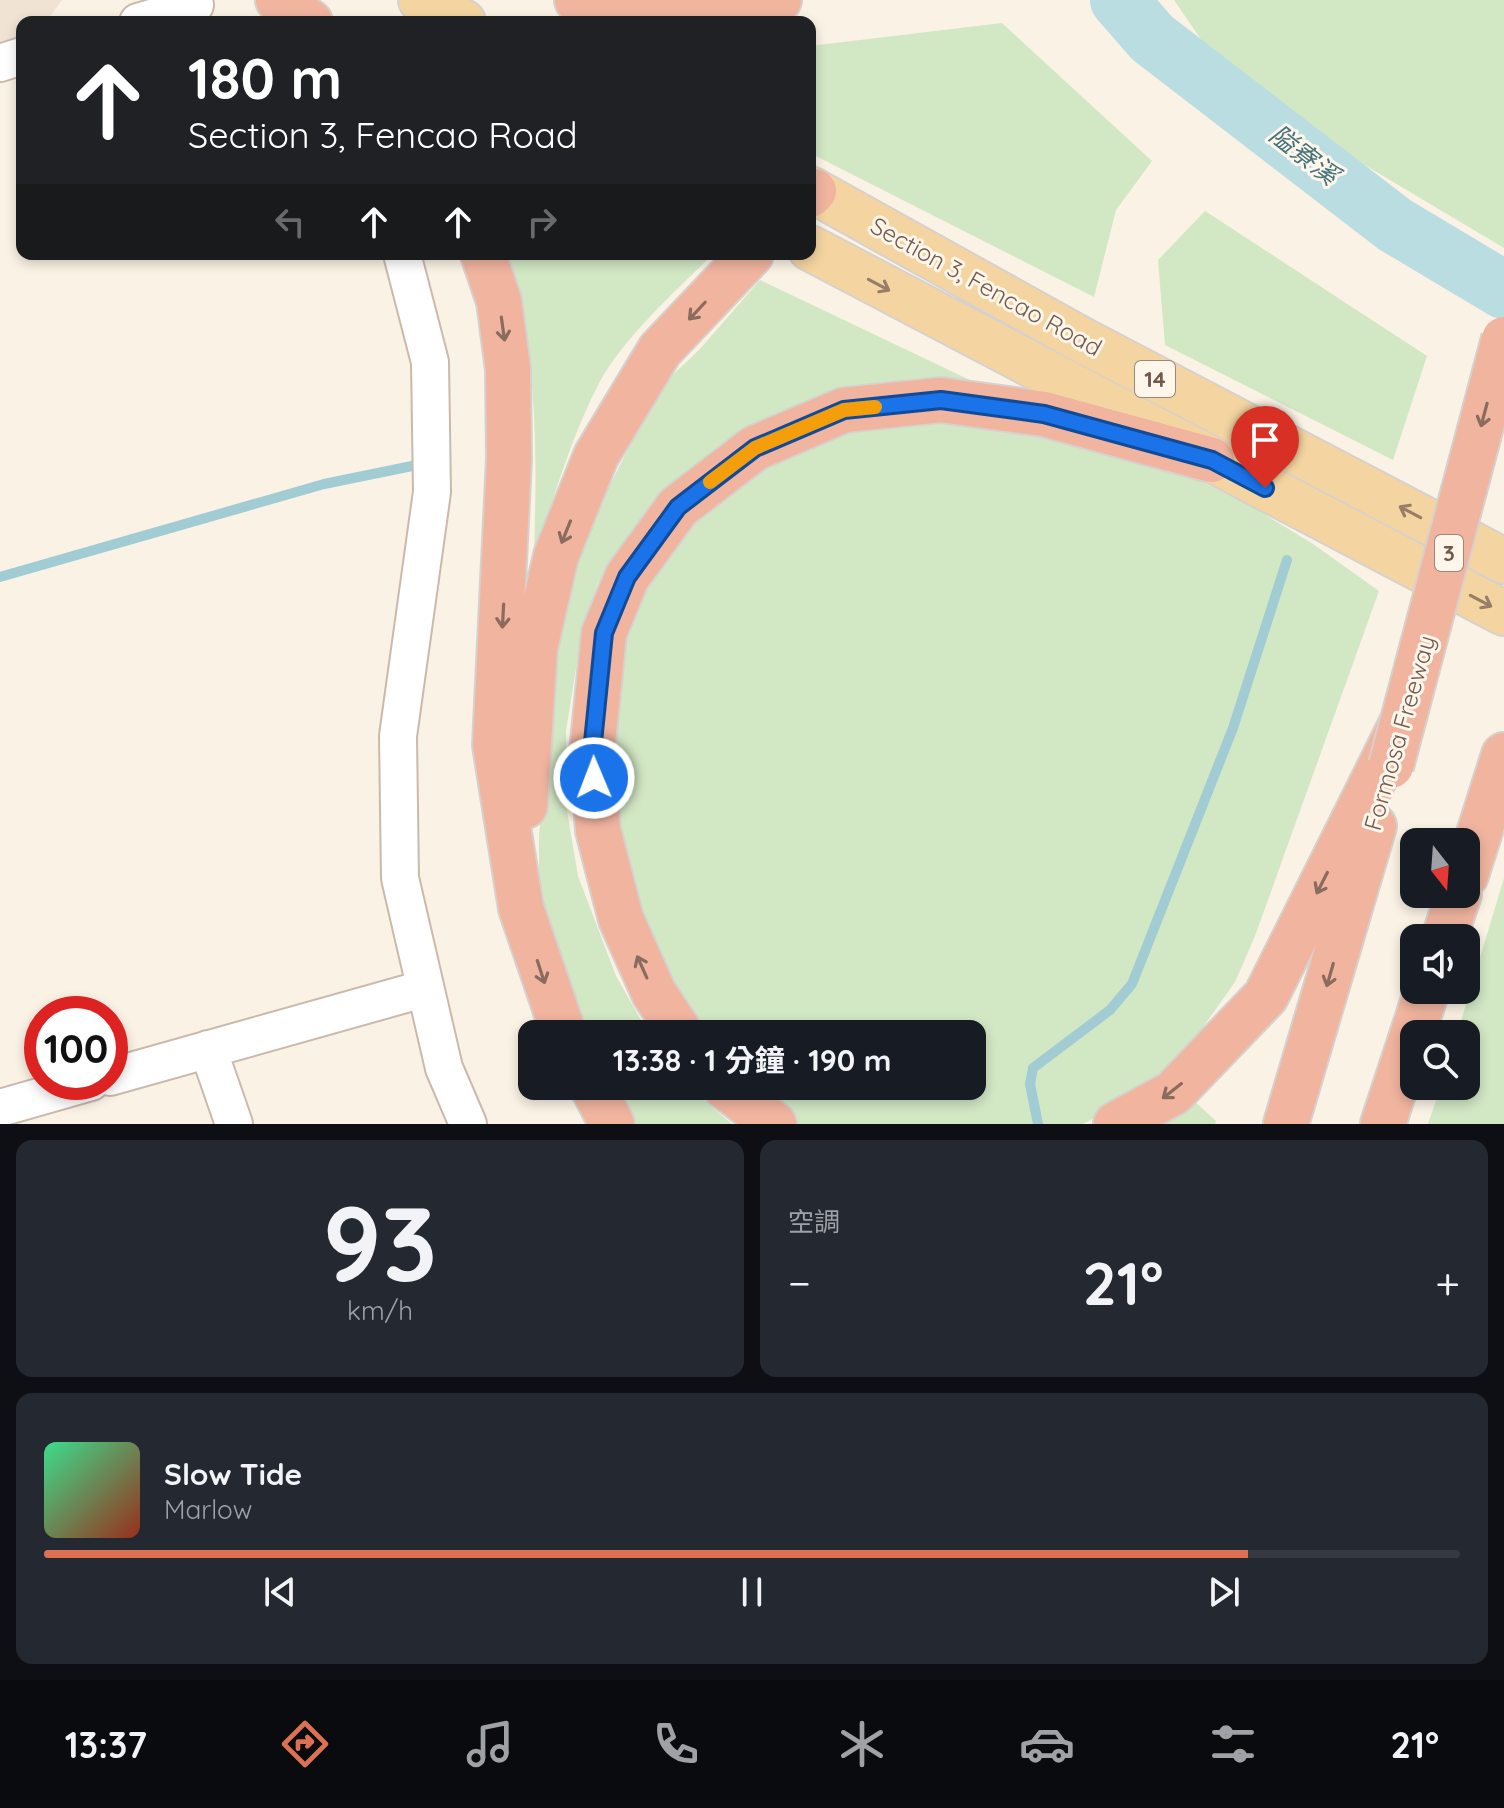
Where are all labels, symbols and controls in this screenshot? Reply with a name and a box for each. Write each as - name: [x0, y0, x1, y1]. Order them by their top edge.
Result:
- text: 180 m: [188, 43, 342, 113]
- icon: ahead: [56, 48, 160, 152]
- text: Section 3, Fencao Road: [188, 112, 578, 157]
- water label: 隘寮溪: [1263, 118, 1348, 194]
- icon: left: [268, 200, 312, 244]
- icon: ahead: [352, 200, 396, 244]
- icon: ahead: [436, 200, 480, 244]
- icon: right: [520, 200, 564, 244]
- street label: Section 3, Fencao Road: [866, 210, 1107, 362]
- one-way arrow: [867, 277, 890, 293]
- one-way arrow: [689, 300, 707, 320]
- one-way arrow: [496, 316, 511, 341]
- road number: 14: [1135, 361, 1175, 397]
- one-way arrow: [1476, 401, 1491, 427]
- pin: [1231, 406, 1299, 488]
- icon: arrive: [1243, 418, 1287, 462]
- one-way arrow: [1399, 503, 1422, 519]
- one-way arrow: [557, 519, 572, 544]
- road number: 3: [1435, 535, 1463, 571]
- one-way arrow: [1469, 593, 1492, 609]
- one-way arrow: [495, 602, 510, 629]
- street label: Formosa Freeway: [1357, 632, 1441, 834]
- position arrow: [552, 736, 636, 820]
- north arrow: [1400, 828, 1480, 908]
- map controls: [1400, 828, 1480, 1100]
- one-way arrow: [1314, 870, 1330, 894]
- button: sound: [1400, 924, 1480, 1004]
- one-way arrow: [634, 955, 649, 979]
- one-way arrow: [535, 959, 550, 984]
- one-way arrow: [1322, 962, 1336, 987]
- speed limit sign: 100: [24, 996, 128, 1100]
- button: search: [1400, 1020, 1480, 1100]
- text: 13:38 · 1 分鐘 · 190 m: [613, 1041, 891, 1079]
- one-way arrow: [1162, 1082, 1183, 1099]
- text: 93: [323, 1177, 437, 1307]
- text: 空調: [788, 1205, 840, 1238]
- text: 21°: [1083, 1245, 1164, 1320]
- text: −: [788, 1255, 811, 1310]
- text: +: [1435, 1255, 1460, 1310]
- text: km/h: [347, 1294, 413, 1327]
- text: Slow Tide: [164, 1455, 302, 1493]
- text: Marlow: [164, 1493, 252, 1526]
- icon: previous: [258, 1570, 302, 1614]
- icon: pause: [730, 1570, 774, 1614]
- icon: next: [1202, 1570, 1246, 1614]
- icon: directions: [277, 1716, 333, 1772]
- icon: music: [462, 1716, 518, 1772]
- icon: phone: [648, 1716, 704, 1772]
- icon: climate: [834, 1716, 890, 1772]
- icon: car: [1019, 1716, 1075, 1772]
- icon: filters: [1205, 1716, 1261, 1772]
- text: 13:37: [65, 1722, 147, 1767]
- text: 21°: [1390, 1722, 1439, 1767]

